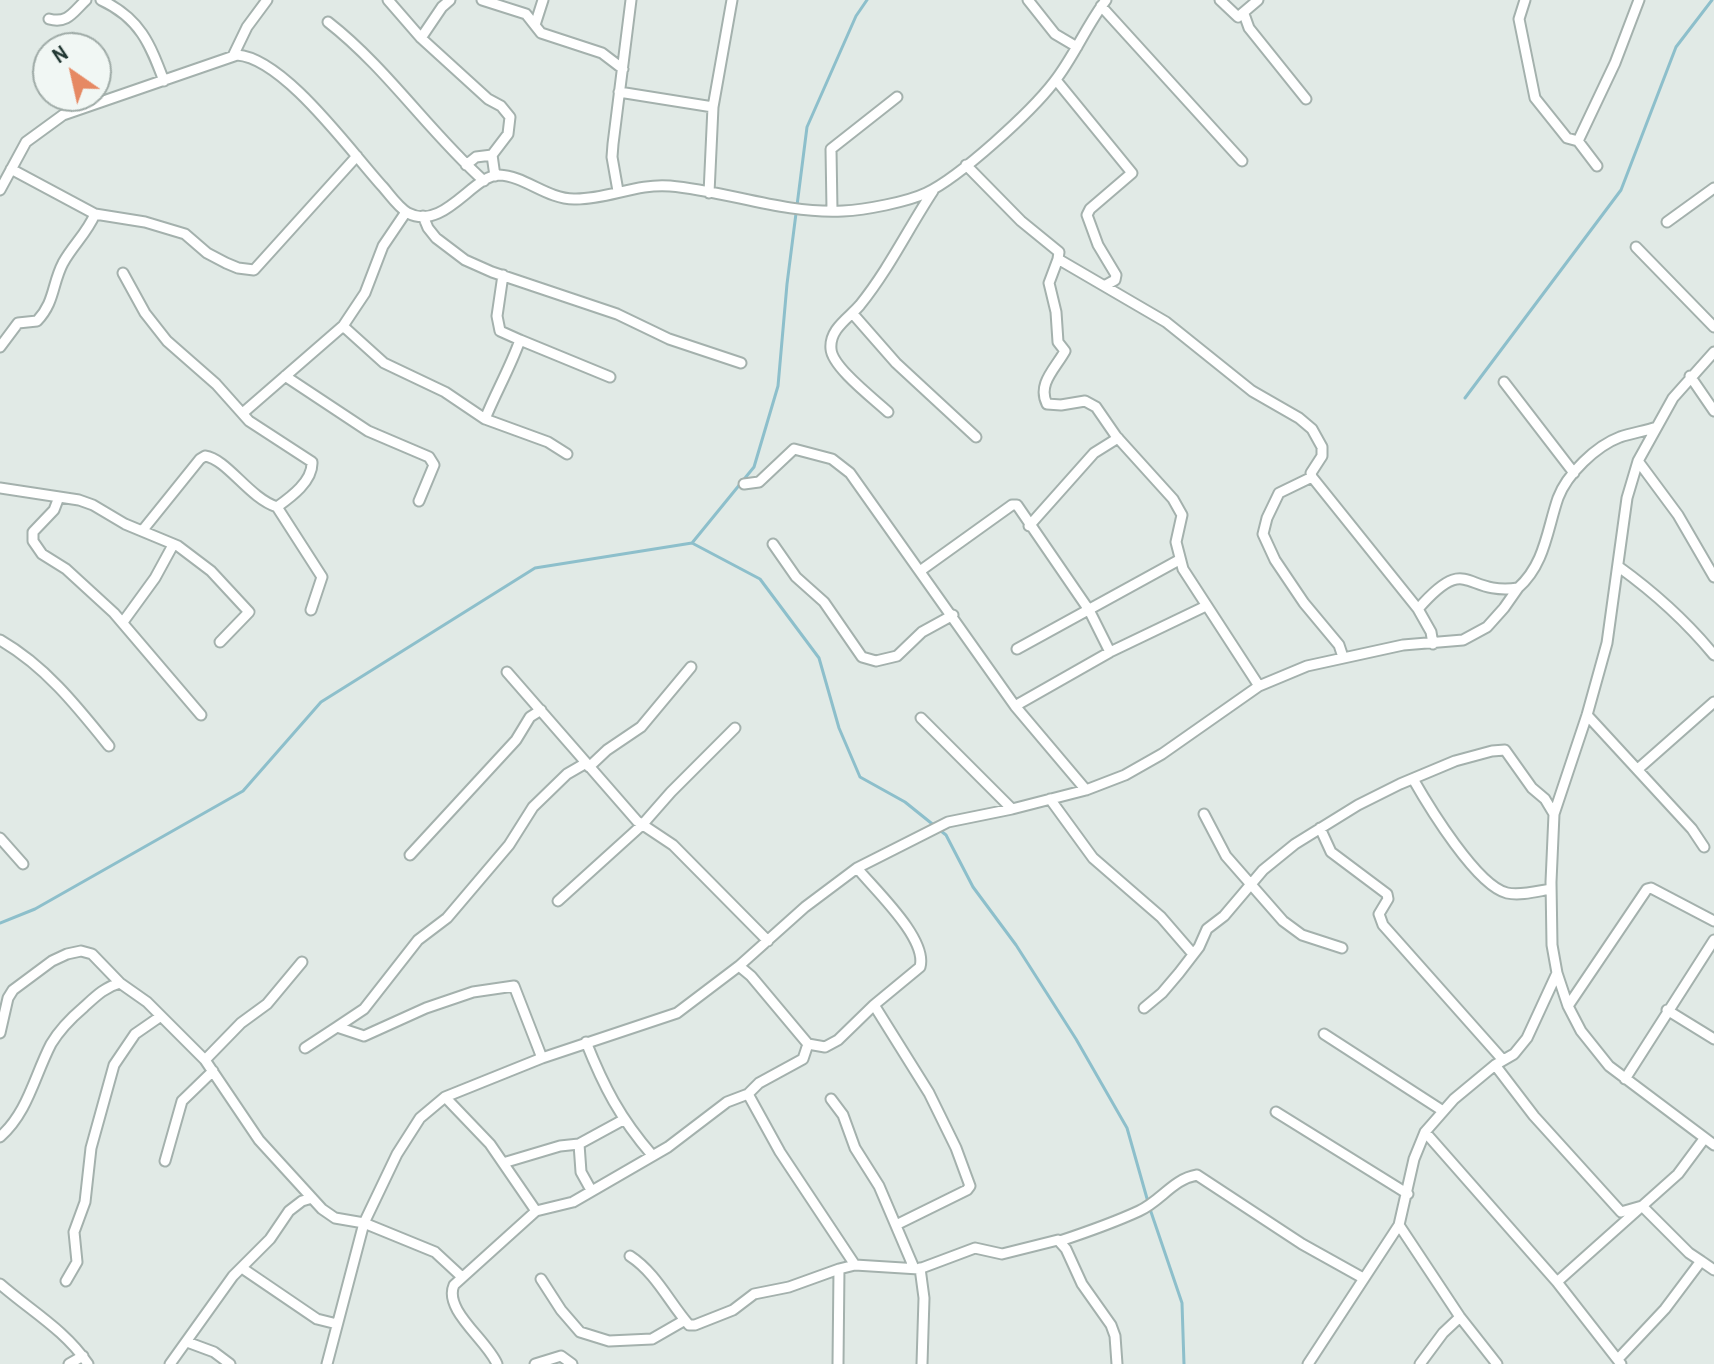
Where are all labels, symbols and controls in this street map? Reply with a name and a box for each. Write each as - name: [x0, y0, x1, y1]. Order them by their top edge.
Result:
- north arrow: [32, 32, 112, 112]
- text: N: [46, 38, 73, 70]

